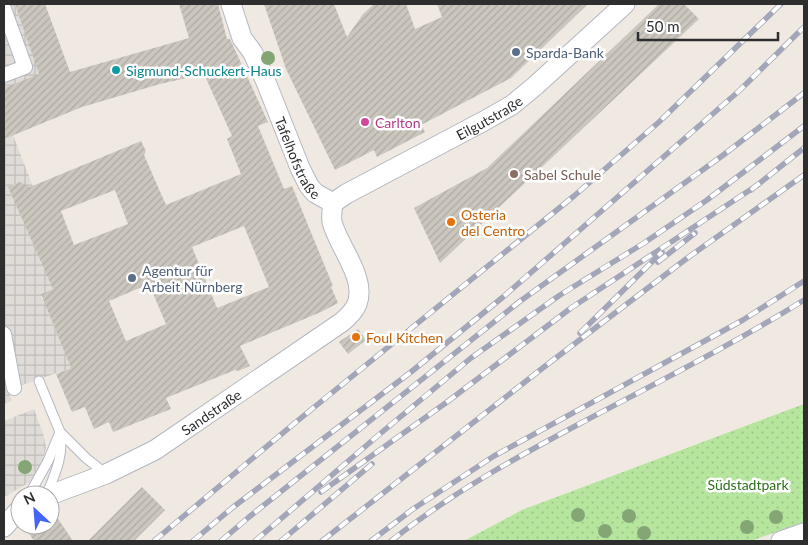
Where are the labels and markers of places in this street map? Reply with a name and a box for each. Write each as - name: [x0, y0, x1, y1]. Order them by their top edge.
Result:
- place label: Sparda-Bank: [526, 44, 605, 61]
- marker: Sparda-Bank: [510, 46, 522, 58]
- place label: Sigmund-Schuckert-Haus: [126, 62, 282, 79]
- marker: Sigmund-Schuckert-Haus: [110, 64, 122, 76]
- place label: Carlton: [375, 114, 420, 131]
- marker: Carlton: [359, 116, 371, 128]
- place label: Sabel Schule: [524, 166, 601, 183]
- marker: Sabel Schule: [508, 168, 520, 180]
- place label: Osteria del Centro: [461, 206, 525, 239]
- marker: Osteria del Centro: [445, 216, 457, 228]
- place label: Agentur für Arbeit Nürnberg: [142, 262, 242, 295]
- marker: Agentur für Arbeit Nürnberg: [126, 272, 138, 284]
- place label: Foul Kitchen: [366, 329, 443, 346]
- marker: Foul Kitchen: [350, 331, 362, 343]

